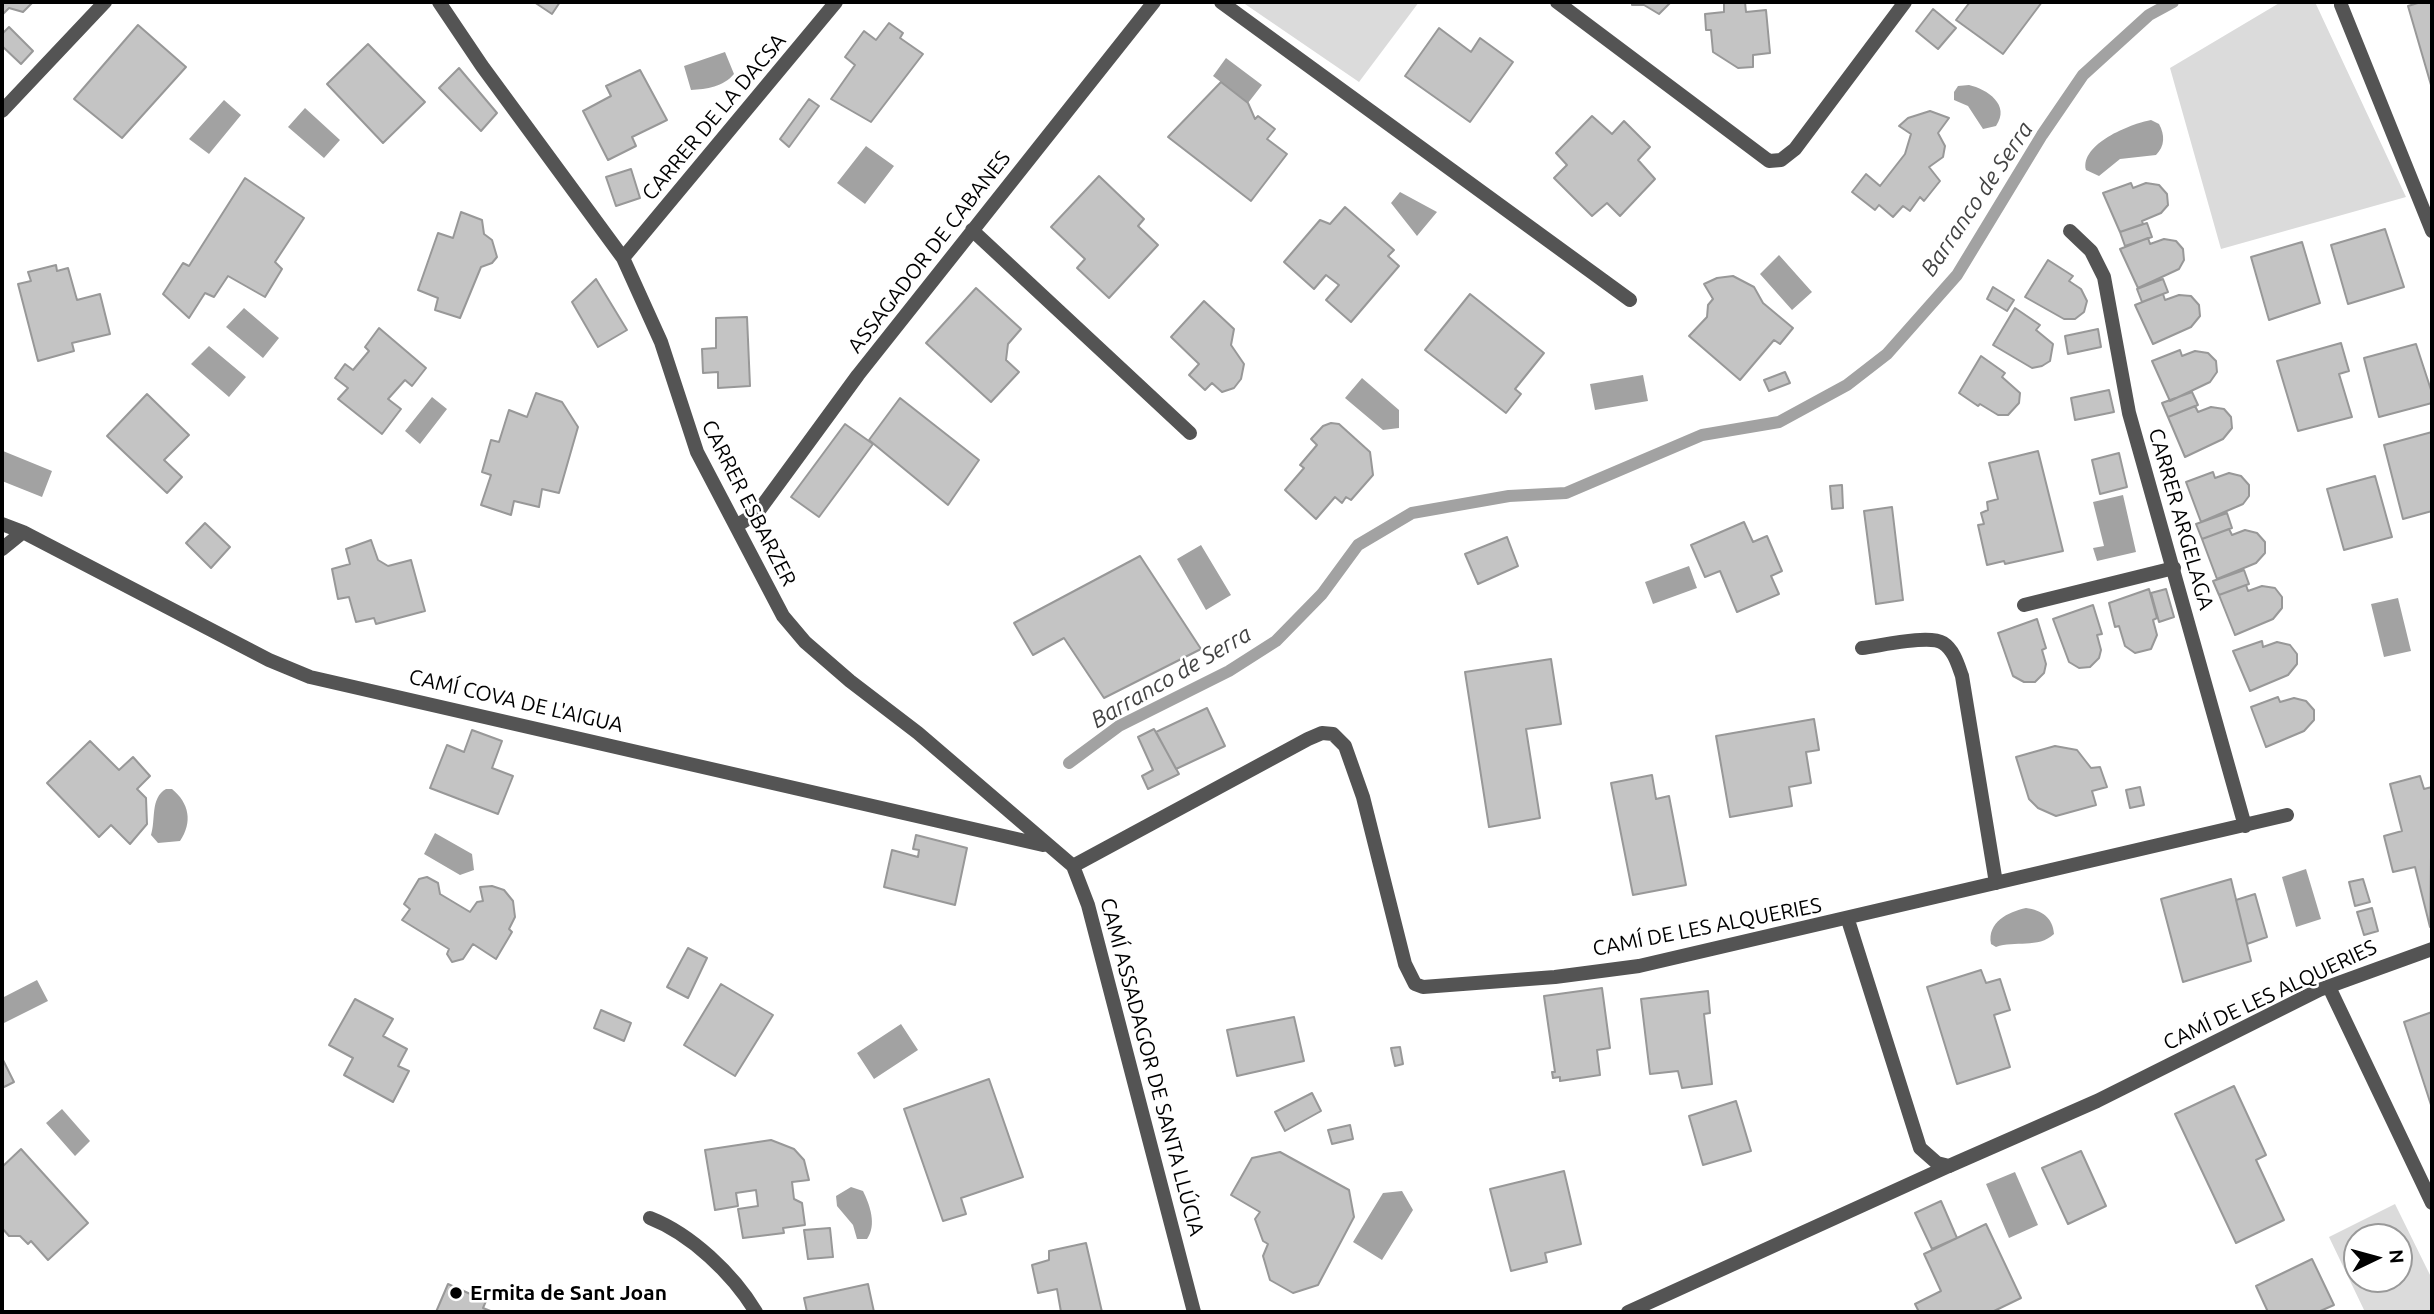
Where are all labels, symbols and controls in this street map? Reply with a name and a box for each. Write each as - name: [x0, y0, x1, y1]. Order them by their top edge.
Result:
- street label: CARRER DE LA DACSA: [637, 29, 791, 205]
- water label: Barranco de Serra: [1915, 116, 2039, 282]
- street label: ASSAGADOR DE CABANES: [842, 146, 1016, 358]
- street label: CARRER ESBARZER: [696, 416, 802, 590]
- street label: CARRER ARGELAGA: [2143, 425, 2219, 613]
- water label: Barranco de Serra: [1086, 620, 1256, 734]
- street label: CAMÍ COVA DE L'AIGUA: [406, 664, 626, 738]
- street label: CAMÍ DE LES ALQUERIES: [1590, 892, 1824, 962]
- street label: CAMÍ ASSADAGOR DE SANTA LLÚCIA: [1095, 895, 1209, 1239]
- street label: CAMÍ DE LES ALQUERIES: [2159, 934, 2381, 1056]
- north arrow: [2343, 1223, 2413, 1293]
- text: N: [2385, 1248, 2409, 1264]
- place label: Ermita de Sant Joan: [470, 1280, 667, 1306]
- marker: Ermita de Sant Joan: [448, 1285, 464, 1301]

